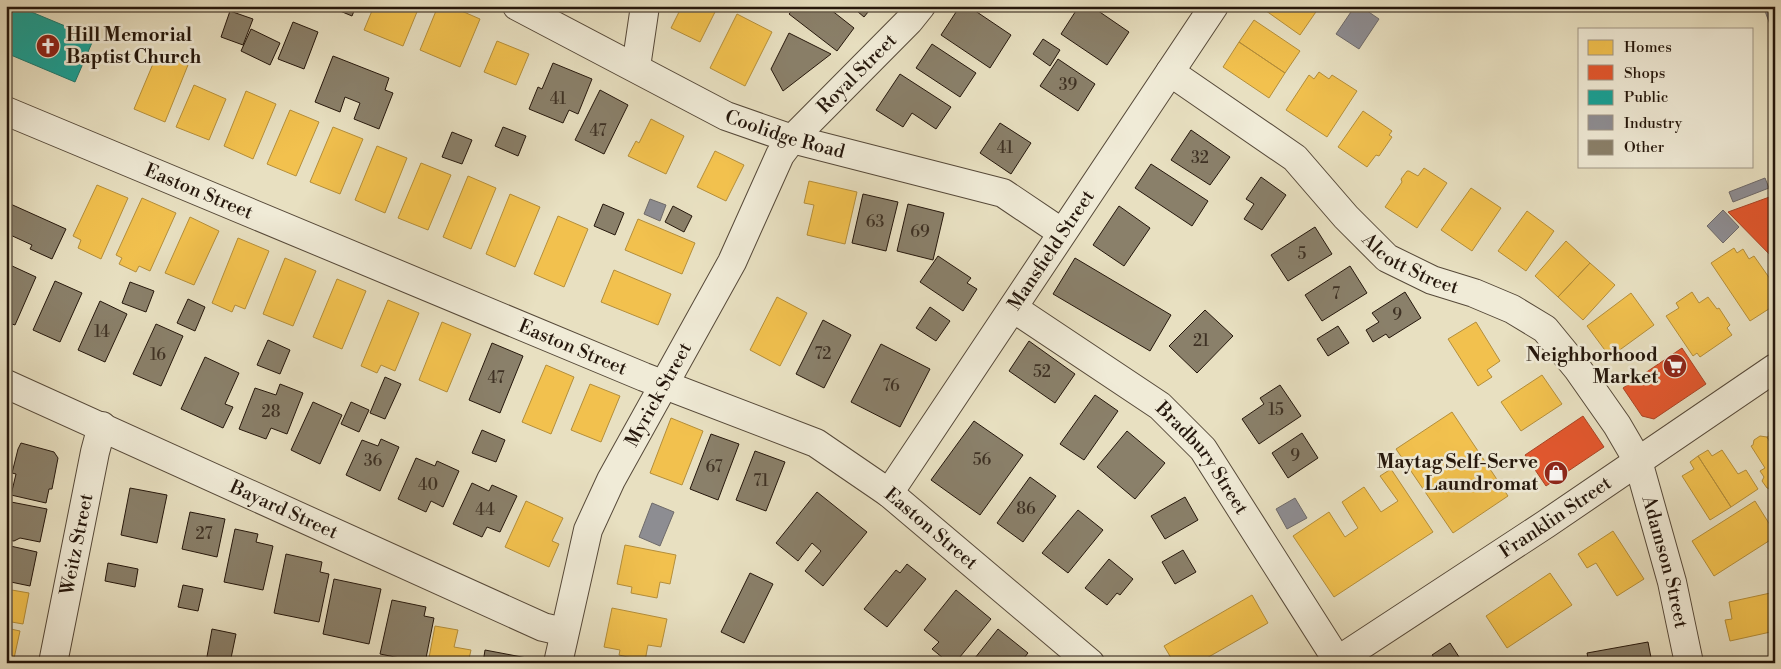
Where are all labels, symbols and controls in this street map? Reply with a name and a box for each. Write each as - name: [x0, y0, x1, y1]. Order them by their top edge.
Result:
- place label: Hill Memorial Baptist Church: [66, 23, 202, 69]
- street label: Royal Street: [812, 28, 902, 119]
- legend: [1578, 28, 1754, 168]
- church icon: Hill Memorial Baptist Church: [35, 33, 61, 59]
- text: Homes: [1624, 38, 1672, 57]
- text: Shops: [1624, 64, 1665, 83]
- house number: 39: [1059, 75, 1078, 95]
- text: Public: [1624, 88, 1668, 107]
- house number: 41: [550, 89, 566, 109]
- street label: Coolidge Road: [722, 105, 848, 164]
- text: Industry: [1624, 114, 1683, 133]
- house number: 47: [590, 121, 606, 141]
- house number: 41: [997, 138, 1013, 158]
- text: Other: [1624, 138, 1665, 157]
- house number: 32: [1191, 148, 1209, 168]
- street label: Easton Street: [141, 158, 257, 225]
- street label: Mansfield Street: [1002, 185, 1100, 315]
- house number: 63: [866, 212, 884, 232]
- house number: 69: [910, 222, 930, 242]
- street label: Alcott Street: [1356, 227, 1462, 300]
- house number: 5: [1298, 244, 1307, 264]
- house number: 7: [1332, 284, 1340, 304]
- house number: 9: [1392, 305, 1402, 325]
- street label: Easton Street: [515, 314, 631, 381]
- house number: 14: [94, 322, 110, 342]
- house number: 21: [1193, 331, 1209, 351]
- street label: Myrick Street: [620, 338, 697, 451]
- place label: Neighborhood Market: [1526, 343, 1658, 389]
- house number: 72: [815, 344, 832, 364]
- house number: 16: [150, 345, 166, 365]
- supermarket icon: Neighborhood Market: [1662, 353, 1688, 379]
- house number: 52: [1033, 362, 1051, 382]
- house number: 47: [488, 368, 504, 388]
- house number: 76: [882, 376, 900, 396]
- street label: Bradbury Street: [1150, 396, 1254, 519]
- house number: 15: [1268, 400, 1284, 420]
- house number: 28: [262, 402, 281, 422]
- house number: 9: [1290, 446, 1300, 466]
- house number: 56: [973, 450, 992, 470]
- place label: Maytag Self-Serve Laundromat: [1377, 450, 1538, 496]
- house number: 36: [364, 451, 383, 471]
- house number: 67: [706, 457, 722, 477]
- shop icon: Maytag Self-Serve Laundromat: [1543, 460, 1569, 486]
- house number: 71: [753, 471, 769, 491]
- street label: Franklin Street: [1495, 471, 1616, 563]
- street label: Bayard Street: [225, 474, 342, 545]
- house number: 40: [418, 475, 438, 495]
- street label: Easton Street: [879, 482, 983, 575]
- street label: Weitz Street: [55, 491, 99, 598]
- street label: Adamson Street: [1636, 492, 1693, 631]
- house number: 86: [1016, 499, 1036, 519]
- house number: 44: [475, 500, 495, 520]
- house number: 27: [195, 524, 213, 544]

